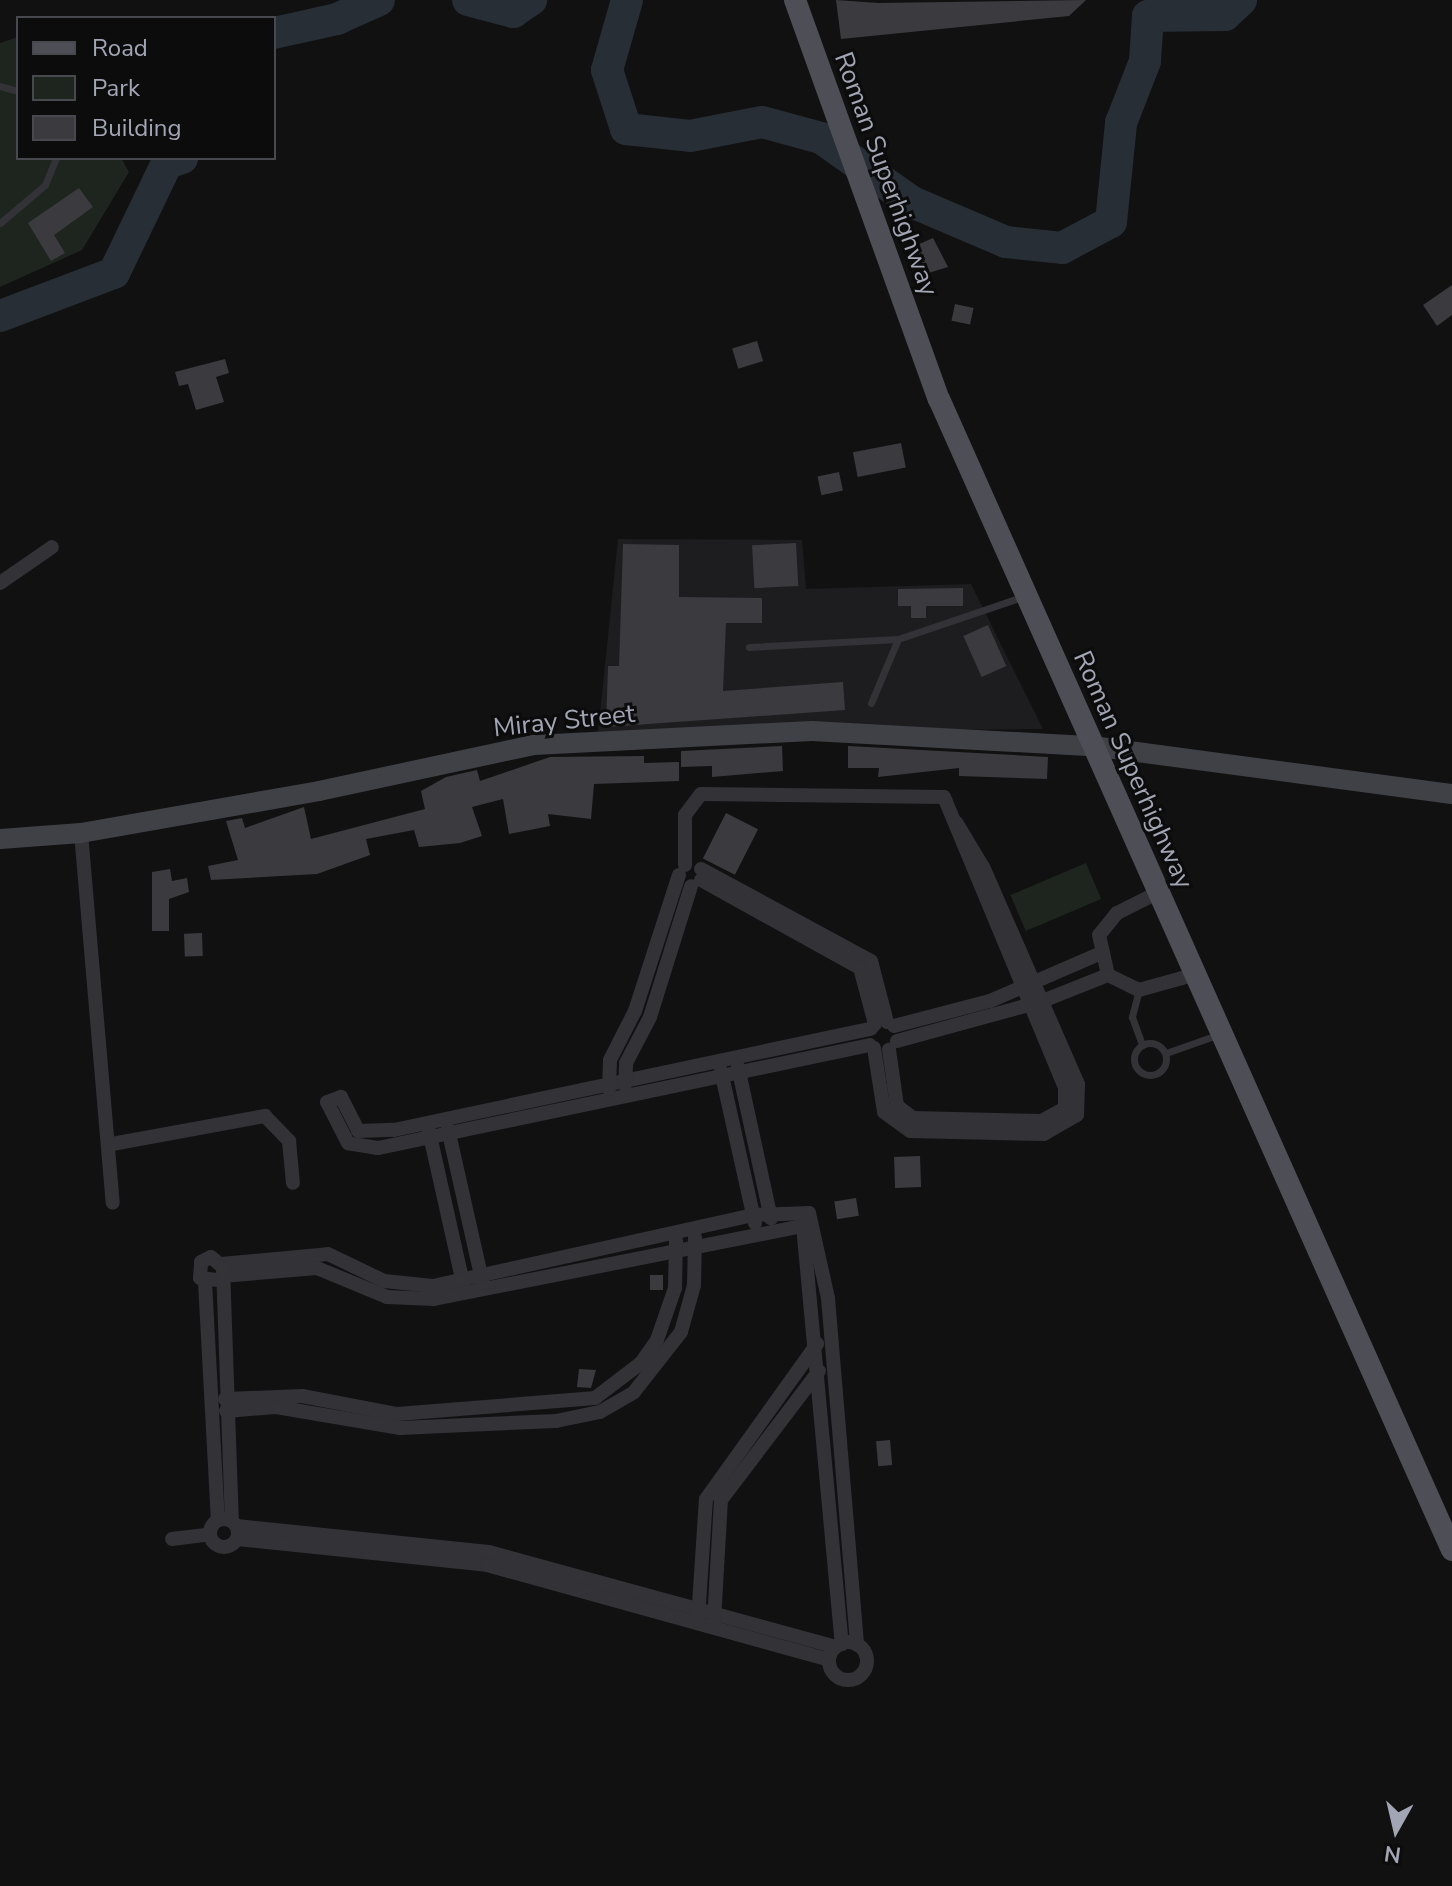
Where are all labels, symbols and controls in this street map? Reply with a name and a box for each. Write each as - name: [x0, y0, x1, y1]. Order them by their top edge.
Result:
- legend: [16, 16, 276, 160]
- text: Road: [92, 32, 148, 64]
- street label: Roman Superhighway: [827, 48, 945, 300]
- text: Park: [92, 72, 140, 104]
- text: Building: [92, 112, 182, 144]
- street label: Roman Superhighway: [1066, 646, 1200, 894]
- street label: Miray Street: [492, 698, 636, 744]
- north arrow: [1356, 1790, 1436, 1870]
- text: N: [1382, 1838, 1403, 1870]

